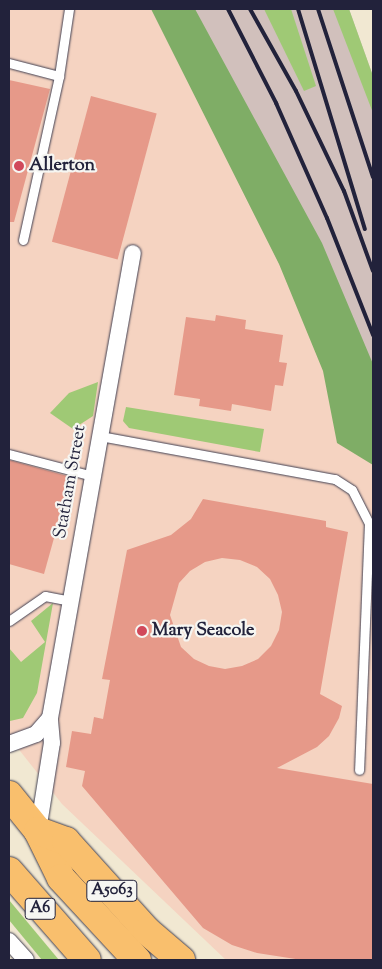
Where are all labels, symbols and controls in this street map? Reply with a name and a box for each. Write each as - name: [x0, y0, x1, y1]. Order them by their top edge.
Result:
- place label: Allerton: [29, 155, 95, 177]
- marker: Allerton: [13, 160, 25, 172]
- street label: Statham Street: [50, 423, 92, 541]
- place label: Mary Seacole: [152, 620, 254, 642]
- marker: Mary Seacole: [136, 625, 148, 637]
- road number: A5063: [86, 878, 138, 904]
- road number: A6: [24, 896, 56, 922]

